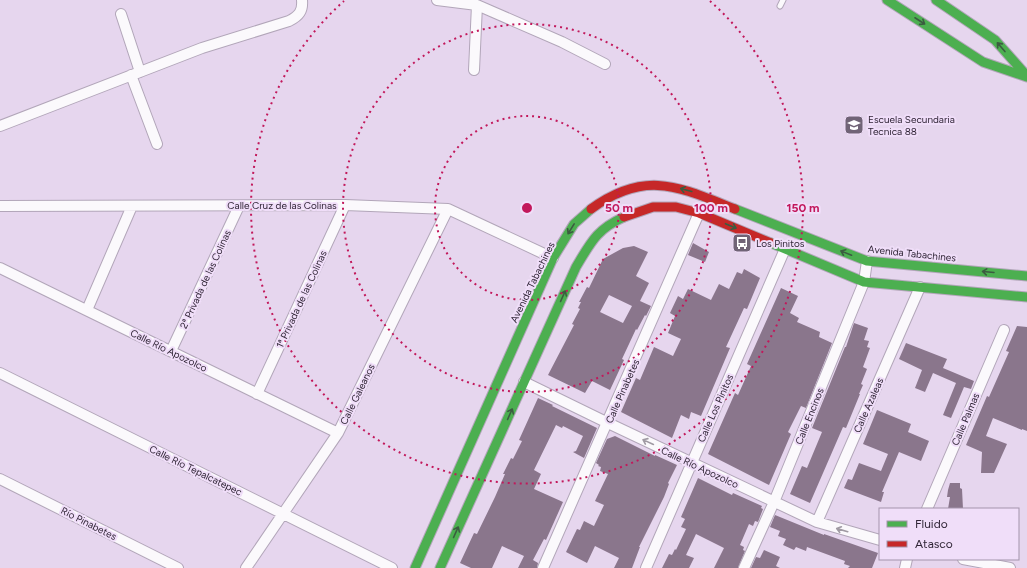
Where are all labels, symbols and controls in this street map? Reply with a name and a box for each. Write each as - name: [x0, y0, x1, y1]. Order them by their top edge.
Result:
- one-way arrow: [914, 17, 925, 25]
- one-way arrow: [997, 41, 1006, 52]
- place label: Escuela Secundaria Tecnica 88: [868, 113, 955, 138]
- school or university icon: Escuela Secundaria Tecnica 88: [843, 114, 865, 136]
- one-way arrow: [680, 186, 693, 194]
- street label: Calle Cruz de las Colinas: [227, 199, 337, 212]
- centre of rings: [520, 201, 534, 215]
- text: 50 m: [605, 201, 633, 215]
- text: 100 m: [694, 201, 728, 215]
- text: 150 m: [786, 201, 820, 215]
- one-way arrow: [567, 223, 575, 234]
- one-way arrow: [724, 223, 736, 231]
- street label: 2ª Privada de las Colinas: [177, 227, 234, 331]
- bus stop icon: Los Pinitos: [731, 232, 753, 254]
- place label: Los Pinitos: [756, 237, 805, 250]
- street label: Avenida Tabachines: [507, 239, 558, 325]
- street label: Avenida Tabachines: [867, 242, 957, 265]
- street label: 1ª Privada de las Colinas: [273, 248, 330, 350]
- one-way arrow: [841, 248, 853, 256]
- one-way arrow: [982, 268, 995, 276]
- one-way arrow: [560, 290, 567, 302]
- street label: Calle Río Apozolco: [128, 326, 210, 375]
- street label: Calle Pinabetes: [603, 357, 642, 425]
- street label: Calle Galeanos: [337, 361, 378, 427]
- street label: Calle Los Pinitos: [695, 372, 736, 444]
- street label: Calle Azaleas: [851, 375, 886, 435]
- street label: Calle Encinos: [792, 386, 827, 446]
- street label: Calle Palmas: [949, 391, 982, 447]
- one-way arrow: [507, 409, 514, 421]
- one-way arrow: [642, 438, 654, 445]
- street label: Calle Río Tepalcatepec: [147, 442, 245, 499]
- street label: Calle Río Apozolco: [659, 444, 741, 491]
- street label: Río Pinabetes: [59, 504, 119, 543]
- legend: [879, 508, 1019, 560]
- text: Fluido: [915, 517, 948, 531]
- one-way arrow: [836, 526, 849, 533]
- one-way arrow: [453, 527, 460, 539]
- text: Atasco: [915, 537, 953, 551]

